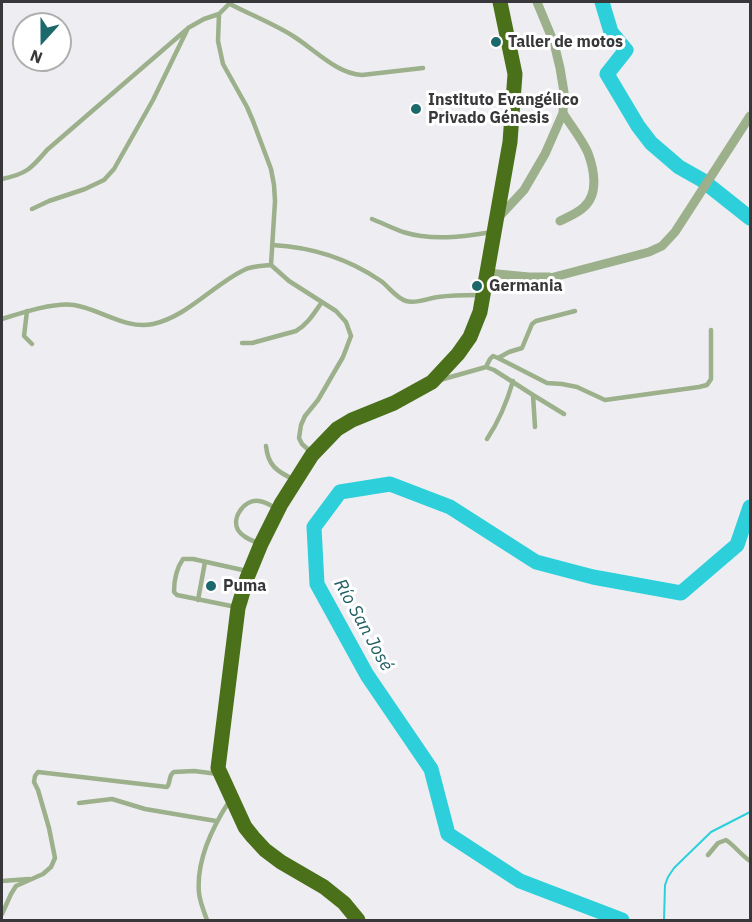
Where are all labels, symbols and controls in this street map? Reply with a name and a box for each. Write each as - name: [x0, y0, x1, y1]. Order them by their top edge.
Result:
- north arrow: [12, 12, 72, 72]
- place label: Taller de motos: [508, 32, 623, 52]
- marker: Taller de motos: [489, 35, 503, 49]
- text: N: [27, 46, 45, 68]
- place label: Instituto Evangélico Privado Génesis: [428, 90, 579, 128]
- marker: Instituto Evangélico Privado Génesis: [409, 102, 423, 116]
- place label: Germania: [489, 276, 563, 296]
- marker: Germania: [470, 279, 484, 293]
- water label: Río San José: [329, 575, 397, 675]
- place label: Puma: [223, 576, 266, 596]
- marker: Puma: [204, 579, 218, 593]

